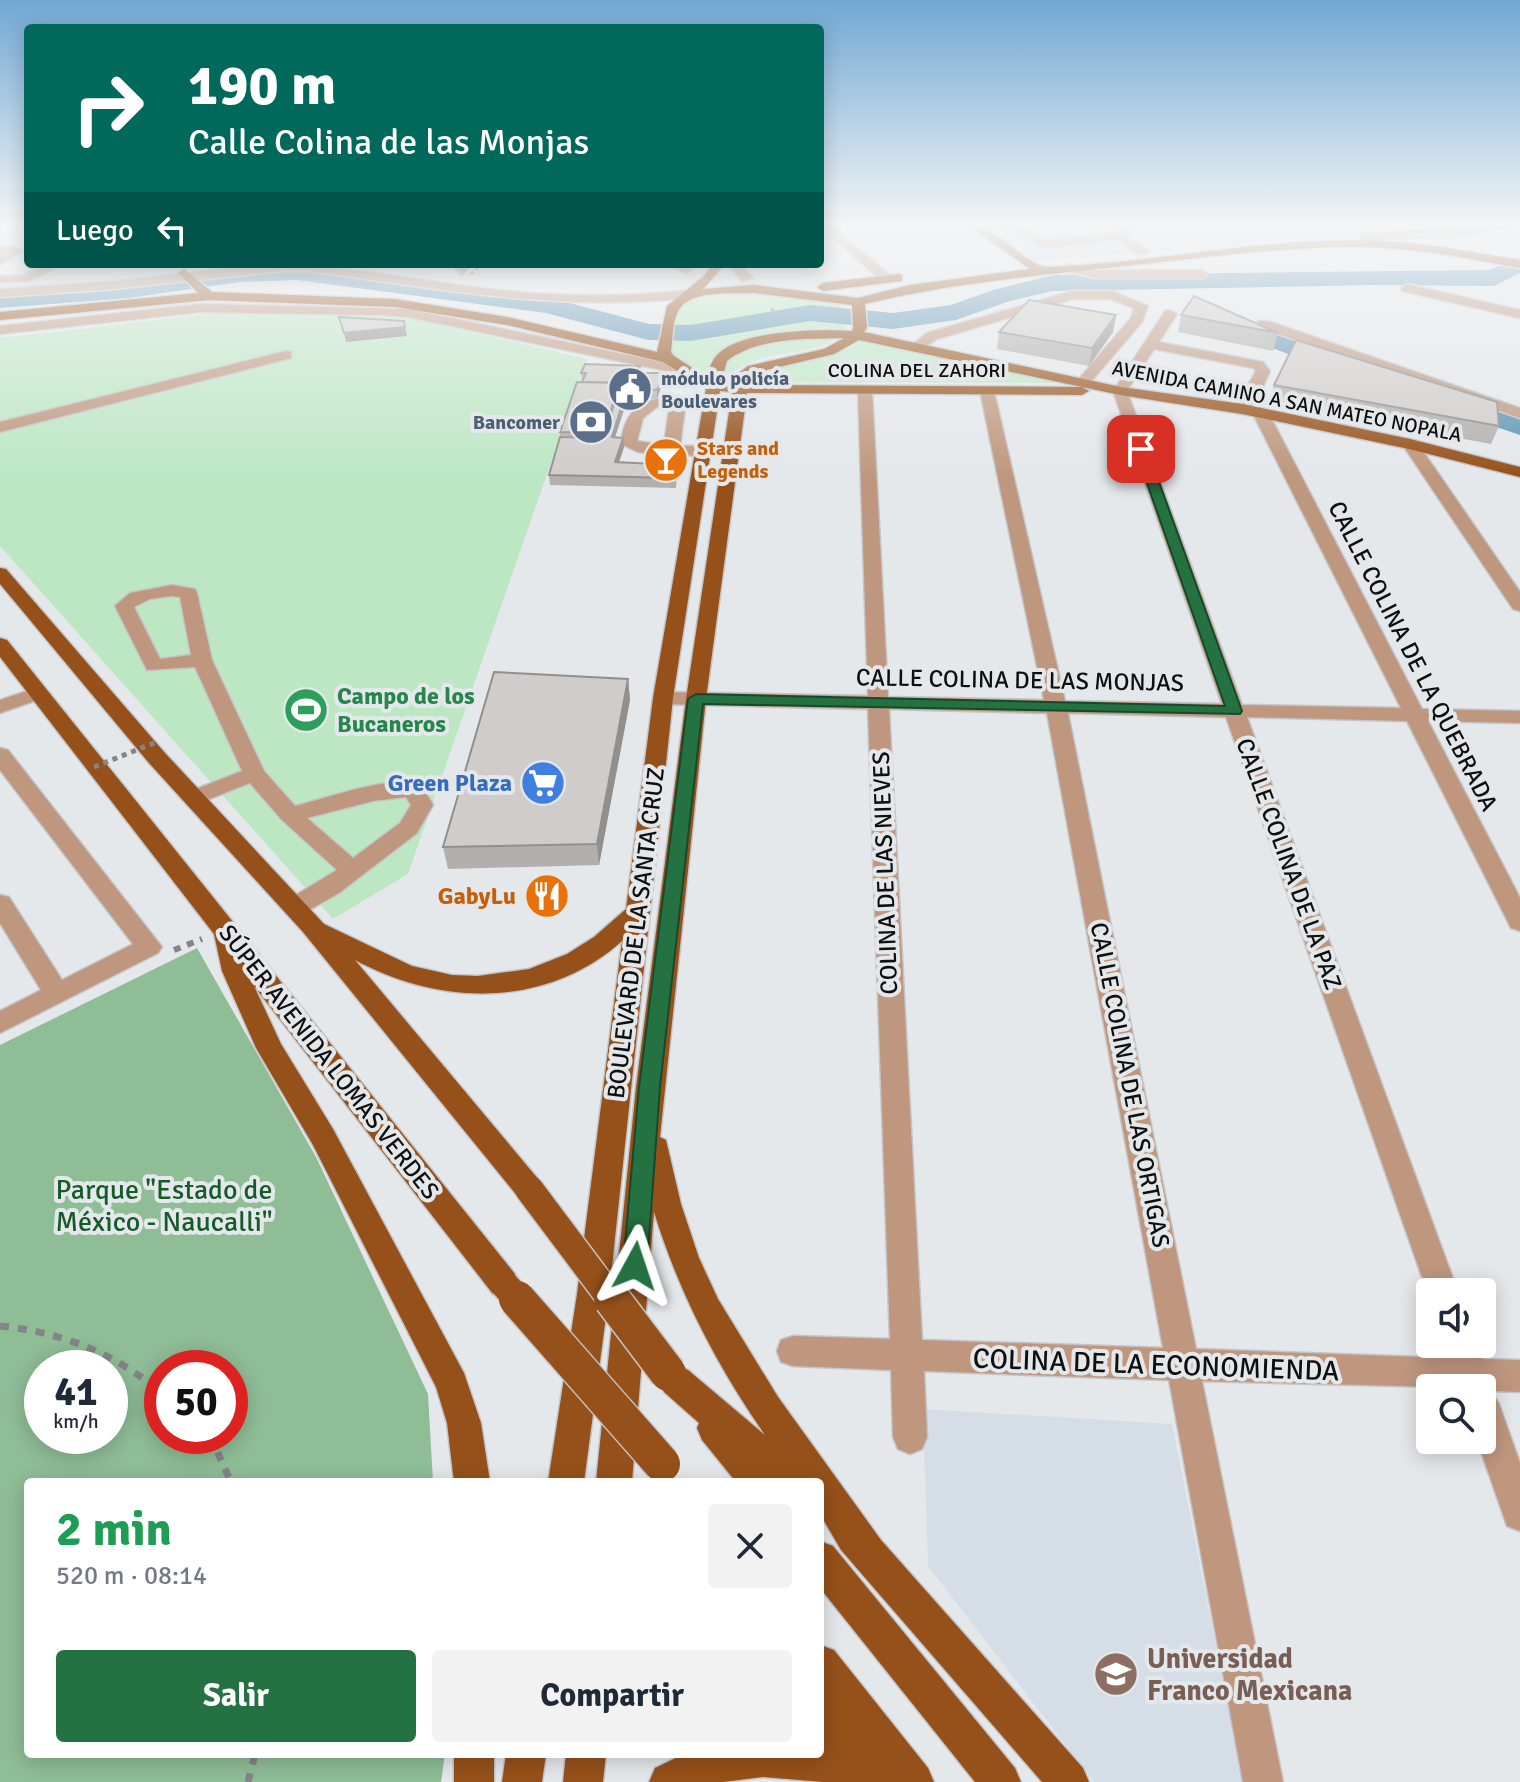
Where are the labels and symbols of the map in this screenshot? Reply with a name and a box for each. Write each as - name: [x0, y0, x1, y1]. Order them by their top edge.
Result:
- street label: AVENIDA CAMINO A SAN MATEO NOPALA: [1110, 355, 1464, 448]
- street label: COLINA DEL ZAHORI: [828, 358, 1006, 383]
- public building icon: módulo policía Boulevares: [606, 365, 654, 413]
- place label: módulo policía Boulevares: [661, 366, 789, 414]
- bank icon: Bancomer: [567, 398, 615, 446]
- place label: Bancomer: [473, 410, 560, 435]
- pin: [1107, 415, 1175, 483]
- bar icon: Stars and Legends: [642, 436, 690, 484]
- place label: Stars and Legends: [697, 436, 779, 484]
- street label: CALLE COLINA DE LA QUEBRADA: [1322, 496, 1505, 816]
- street label: CALLE COLINA DE LAS MONJAS: [856, 662, 1184, 698]
- place label: Campo de los Bucaneros: [337, 681, 475, 739]
- sports icon: Campo de los Bucaneros: [282, 686, 330, 734]
- street label: CALLE COLINA DE LA PAZ: [1230, 734, 1348, 994]
- street label: COLINA DE LAS NIEVES: [866, 751, 904, 995]
- supermarket icon: Green Plaza: [519, 759, 567, 807]
- street label: BOULEVARD DE LA SANTA CRUZ: [601, 766, 671, 1100]
- place label: Green Plaza: [388, 768, 512, 798]
- restaurant icon: GabyLu: [523, 872, 571, 920]
- place label: GabyLu: [438, 881, 516, 911]
- street label: SÚPER AVENIDA LOMAS VERDES: [212, 919, 446, 1205]
- street label: CALLE COLINA DE LAS ORTIGAS: [1084, 920, 1176, 1250]
- park label: Parque "Estado de México - Naucalli": [55, 1173, 273, 1239]
- position arrow: [593, 1224, 677, 1308]
- street label: COLINA DE LA ECONOMIENDA: [972, 1342, 1340, 1388]
- speed limit sign: 50: [144, 1350, 248, 1454]
- place label: Universidad Franco Mexicana: [1147, 1642, 1352, 1708]
- school or university icon: Universidad Franco Mexicana: [1092, 1650, 1140, 1698]

